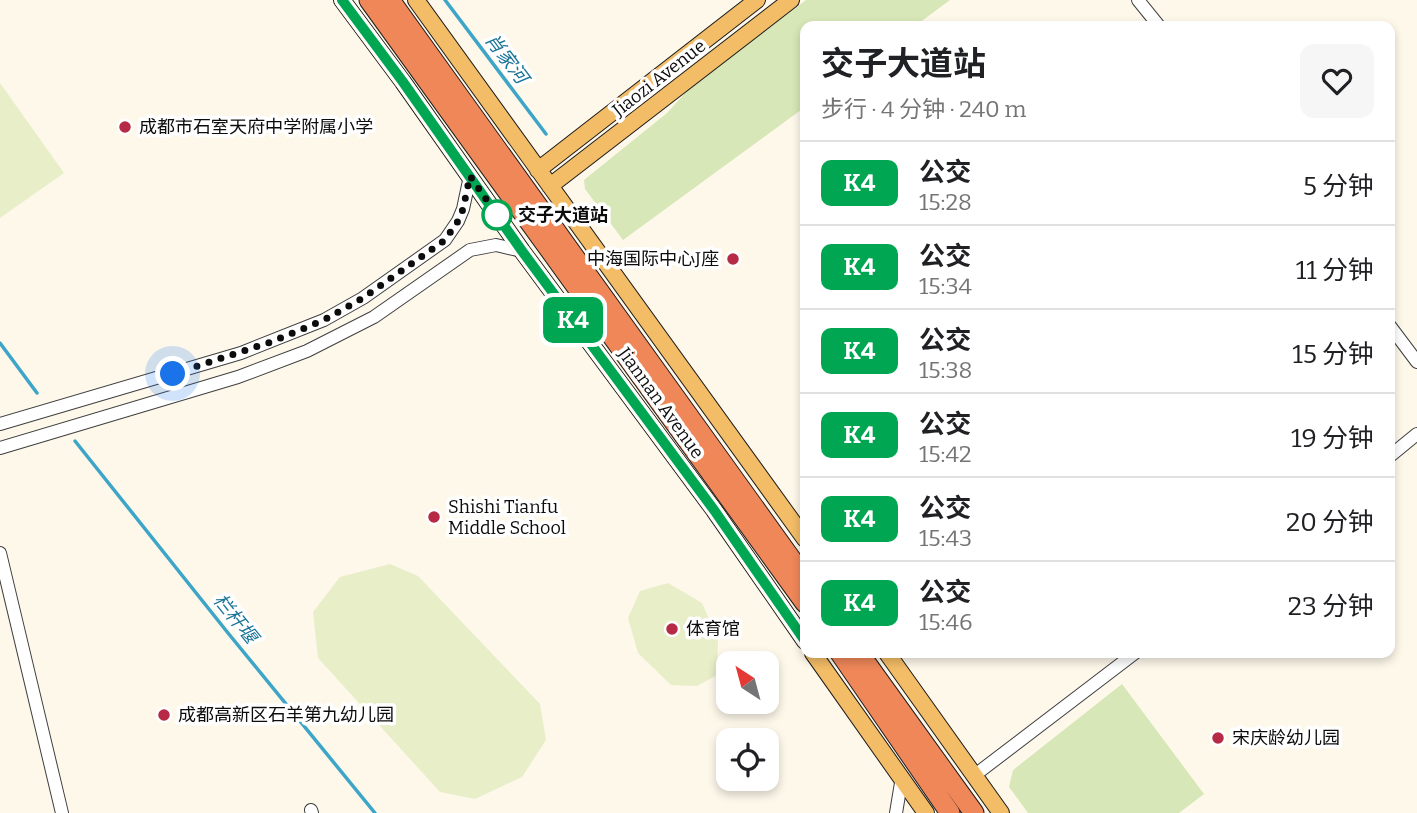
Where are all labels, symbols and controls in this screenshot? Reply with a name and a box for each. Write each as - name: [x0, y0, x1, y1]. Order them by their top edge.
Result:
- water label: 肖家河: [480, 29, 535, 91]
- street label: Jiaozi Avenue: [607, 35, 710, 122]
- text: 交子大道站: [821, 44, 986, 84]
- button: heart: [1300, 44, 1374, 118]
- text: 步行 · 4 分钟 · 240 m: [821, 95, 1026, 123]
- place label: 成都市石室天府中学附属小学: [139, 116, 373, 138]
- marker: 成都市石室天府中学附属小学: [117, 119, 133, 135]
- text: 公交: [919, 157, 971, 188]
- text: K4: [844, 169, 875, 197]
- text: 5 分钟: [1303, 171, 1374, 202]
- text: 15:28: [919, 188, 972, 216]
- marker: 交子大道站: [482, 200, 512, 230]
- place label: 交子大道站: [518, 204, 608, 226]
- text: 公交: [919, 241, 971, 272]
- place label: 中海国际中心J座: [587, 248, 719, 270]
- marker: 中海国际中心J座: [725, 251, 741, 267]
- text: K4: [844, 253, 875, 281]
- text: 11 分钟: [1296, 255, 1374, 286]
- text: 15:34: [919, 272, 972, 300]
- line badge: K4: [542, 297, 604, 343]
- text: K4: [557, 306, 589, 334]
- text: 公交: [919, 325, 971, 356]
- text: K4: [844, 337, 875, 365]
- text: 15 分钟: [1292, 339, 1374, 370]
- street label: Jiannan Avenue: [613, 342, 709, 463]
- your location: [155, 356, 190, 391]
- text: 15:38: [919, 356, 972, 384]
- text: 公交: [919, 409, 971, 440]
- text: K4: [844, 421, 875, 449]
- text: 19 分钟: [1291, 423, 1374, 454]
- text: 15:42: [919, 440, 971, 468]
- text: 公交: [919, 493, 971, 524]
- place label: Shishi Tianfu Middle School: [448, 496, 566, 539]
- text: K4: [844, 505, 875, 533]
- text: 20 分钟: [1286, 507, 1374, 538]
- marker: Shishi Tianfu Middle School: [426, 509, 442, 525]
- text: 15:43: [919, 524, 972, 552]
- text: 公交: [919, 577, 971, 608]
- water label: 栏杆堰: [209, 589, 264, 650]
- text: K4: [844, 589, 875, 617]
- text: 23 分钟: [1288, 591, 1374, 622]
- text: 15:46: [919, 608, 972, 636]
- place label: 体育馆: [686, 618, 740, 640]
- marker: 体育馆: [664, 621, 680, 637]
- north arrow: [716, 651, 779, 714]
- map controls: [716, 651, 779, 791]
- place label: 成都高新区石羊第九幼儿园: [178, 704, 394, 726]
- marker: 成都高新区石羊第九幼儿园: [156, 707, 172, 723]
- place label: 宋庆龄幼儿园: [1232, 727, 1340, 749]
- button: locate: [716, 728, 779, 791]
- marker: 宋庆龄幼儿园: [1210, 730, 1226, 746]

